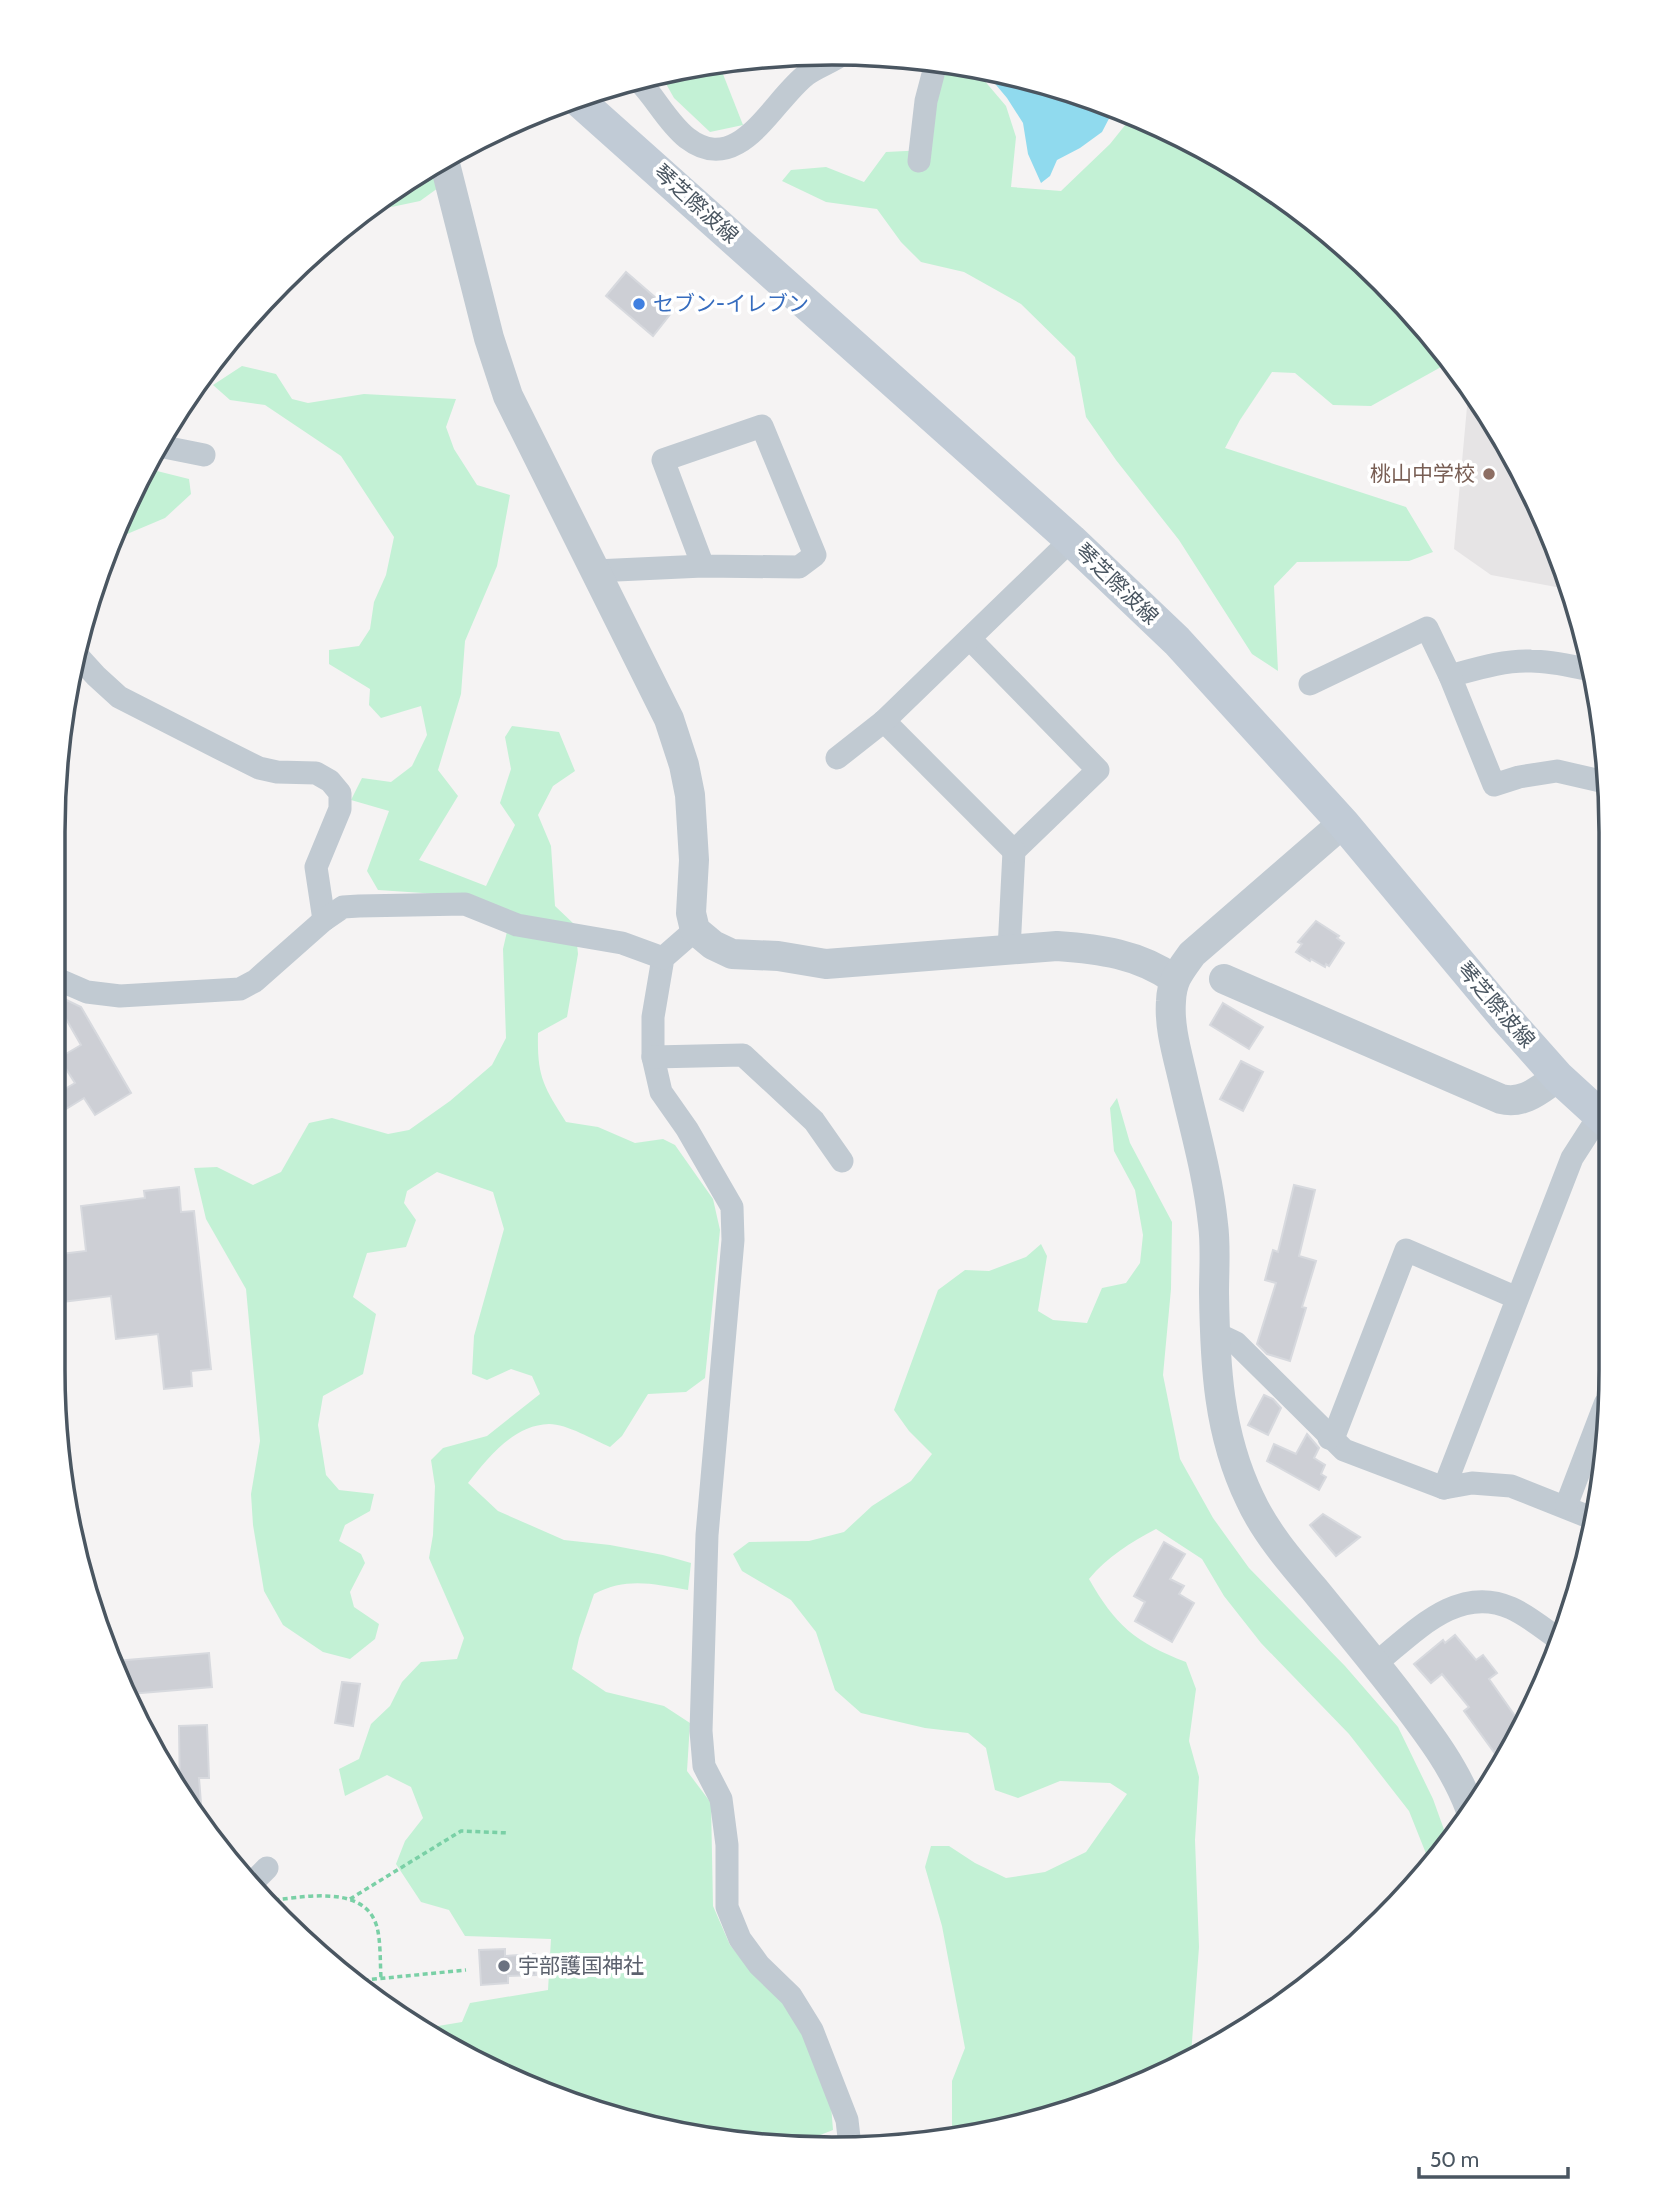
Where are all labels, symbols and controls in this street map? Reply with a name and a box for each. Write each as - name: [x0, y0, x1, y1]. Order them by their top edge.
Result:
- street label: 琴芝際波線: [649, 159, 744, 248]
- place label: セブン-イレブン: [653, 291, 809, 316]
- marker: セブン-イレブン: [631, 296, 647, 312]
- place label: 桃山中学校: [1370, 461, 1475, 486]
- marker: 桃山中学校: [1481, 466, 1497, 482]
- street label: 琴芝際波線: [1071, 538, 1164, 629]
- street label: 琴芝際波線: [1453, 957, 1540, 1052]
- place label: 宇部護国神社: [518, 1953, 644, 1978]
- marker: 宇部護国神社: [496, 1958, 512, 1974]
- scale bar: [1419, 2136, 1568, 2180]
- text: 50 m: [1430, 2147, 1479, 2172]

